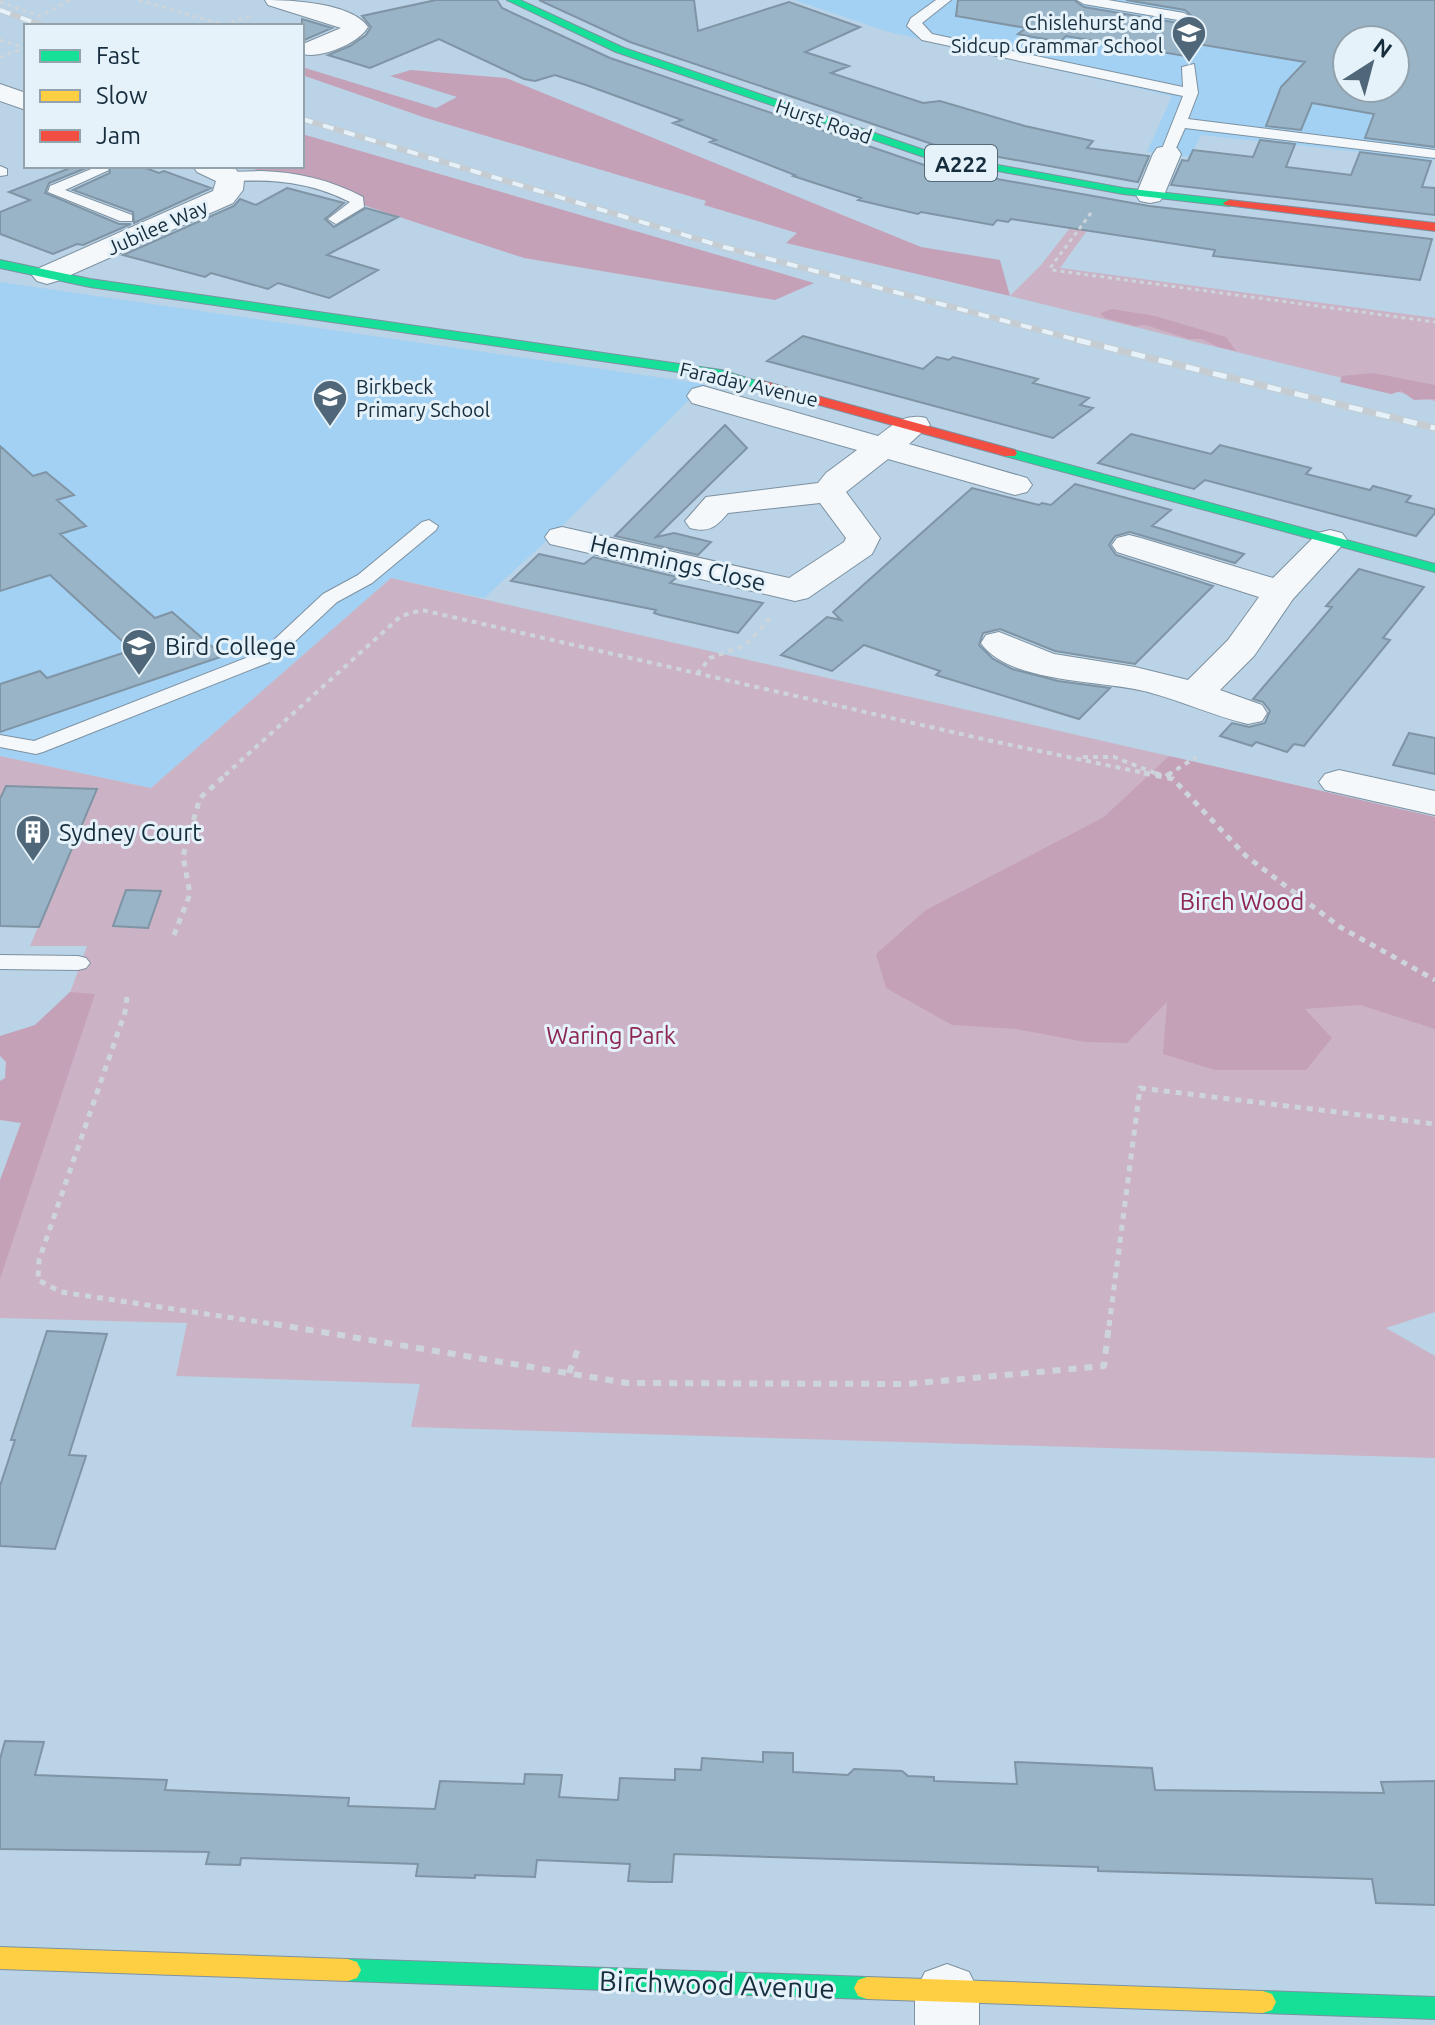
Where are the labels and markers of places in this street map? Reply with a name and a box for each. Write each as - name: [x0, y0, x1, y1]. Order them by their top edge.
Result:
- place label: Chislehurst and Sidcup Grammar School: [951, 11, 1163, 57]
- school or university icon: Chislehurst and Sidcup Grammar School: [1170, 14, 1208, 64]
- place label: Birkbeck Primary School: [356, 375, 490, 421]
- school or university icon: Birkbeck Primary School: [311, 378, 349, 428]
- school or university icon: Bird College: [120, 627, 158, 677]
- place label: Bird College: [165, 633, 296, 660]
- building icon: Sydney Court: [14, 813, 52, 863]
- place label: Sydney Court: [59, 819, 202, 846]

